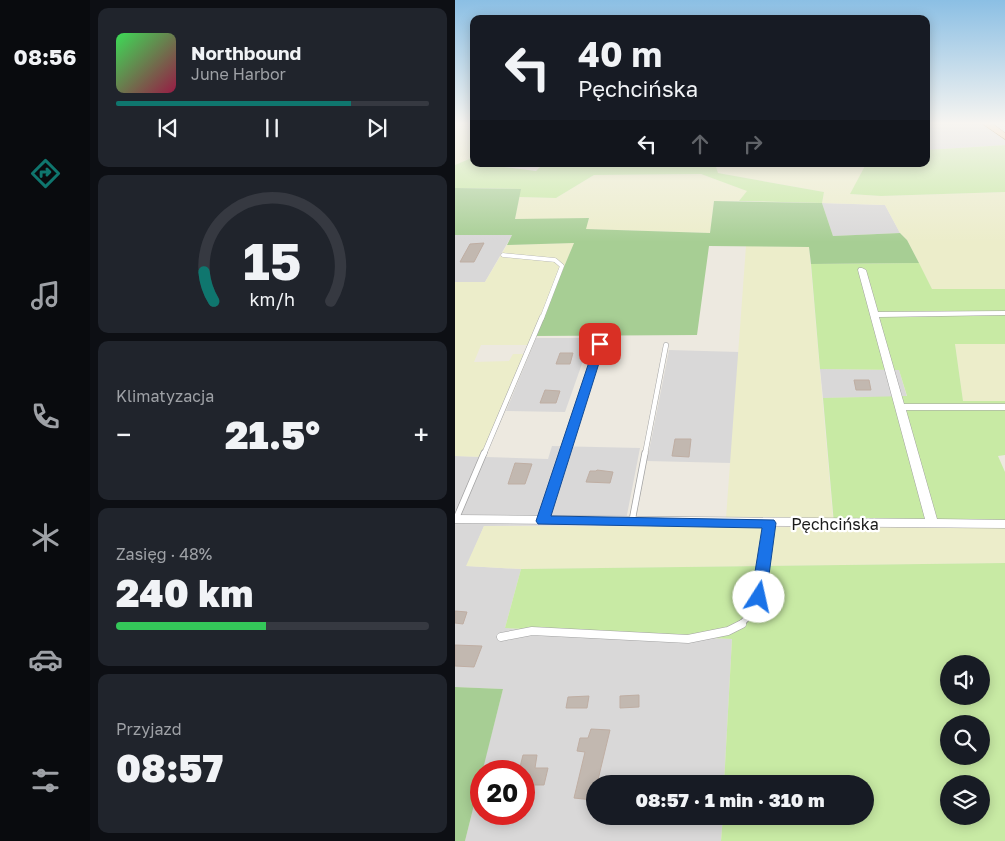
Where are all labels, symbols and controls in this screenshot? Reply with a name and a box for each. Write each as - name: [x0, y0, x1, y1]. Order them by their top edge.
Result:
- text: 40 m: [578, 33, 662, 75]
- icon: left: [495, 35, 560, 100]
- text: Northbound: [191, 41, 301, 64]
- text: 08:56: [14, 43, 76, 70]
- text: June Harbor: [191, 64, 286, 84]
- text: Pęchcińska: [578, 75, 698, 102]
- icon: previous: [154, 114, 182, 142]
- icon: pause: [258, 114, 286, 142]
- icon: next: [363, 114, 391, 142]
- icon: left: [633, 130, 661, 158]
- icon: ahead: [686, 130, 714, 158]
- icon: right: [739, 130, 767, 158]
- icon: directions: [28, 156, 63, 191]
- text: 15: [243, 229, 302, 291]
- icon: music: [28, 278, 63, 313]
- text: km/h: [250, 288, 295, 310]
- pin: [579, 323, 621, 365]
- icon: arrive: [586, 330, 614, 358]
- text: Klimatyzacja: [116, 386, 214, 406]
- icon: phone: [28, 399, 63, 434]
- text: 21.5°: [225, 412, 320, 457]
- text: −: [116, 418, 131, 451]
- text: +: [414, 418, 429, 451]
- street label: Pęchcińska: [791, 514, 879, 534]
- icon: climate: [28, 520, 63, 555]
- text: Zasięg · 48%: [116, 544, 212, 564]
- text: 240 km: [116, 570, 253, 615]
- position arrow: [732, 570, 784, 622]
- icon: car: [28, 642, 63, 677]
- map controls: [940, 655, 990, 825]
- button: sound: [940, 655, 990, 705]
- button: search: [940, 715, 990, 765]
- text: Przyjazd: [116, 719, 182, 739]
- text: 08:57: [116, 745, 223, 790]
- speed limit sign: 20: [470, 760, 535, 825]
- icon: filters: [28, 763, 63, 798]
- button: layers: [940, 775, 990, 825]
- text: 08:57 · 1 min · 310 m: [635, 788, 825, 811]

